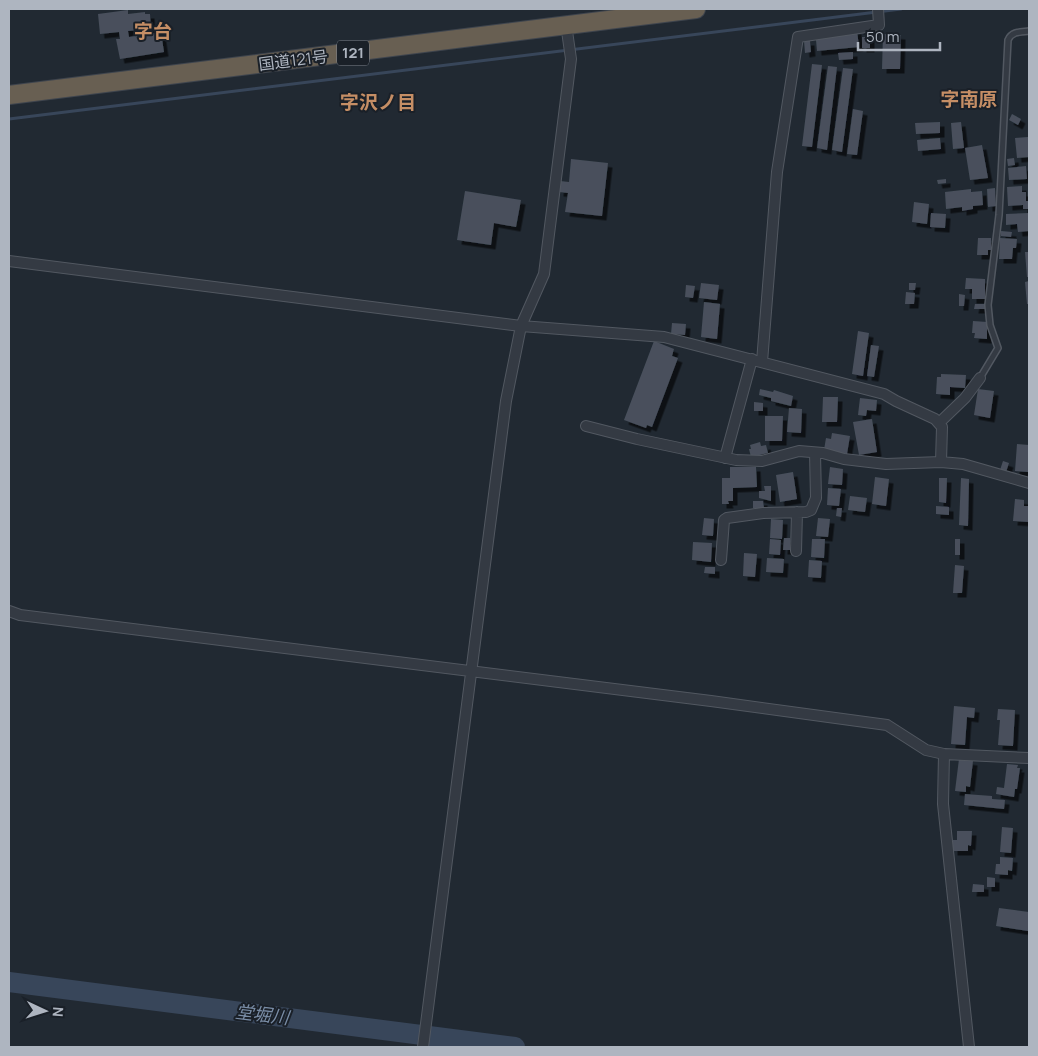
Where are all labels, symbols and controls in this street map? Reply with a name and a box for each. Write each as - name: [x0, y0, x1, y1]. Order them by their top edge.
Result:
- district label: 字台: [134, 18, 172, 44]
- scale bar: [858, 20, 940, 52]
- text: 50 m: [866, 26, 900, 47]
- road number: 121: [337, 40, 369, 66]
- street label: 国道121号: [257, 45, 329, 75]
- district label: 字南原: [940, 86, 998, 112]
- district label: 字沢ノ目: [340, 89, 416, 115]
- north arrow: [20, 986, 70, 1036]
- water label: 堂堀川: [234, 999, 292, 1029]
- text: N: [49, 1006, 68, 1018]

